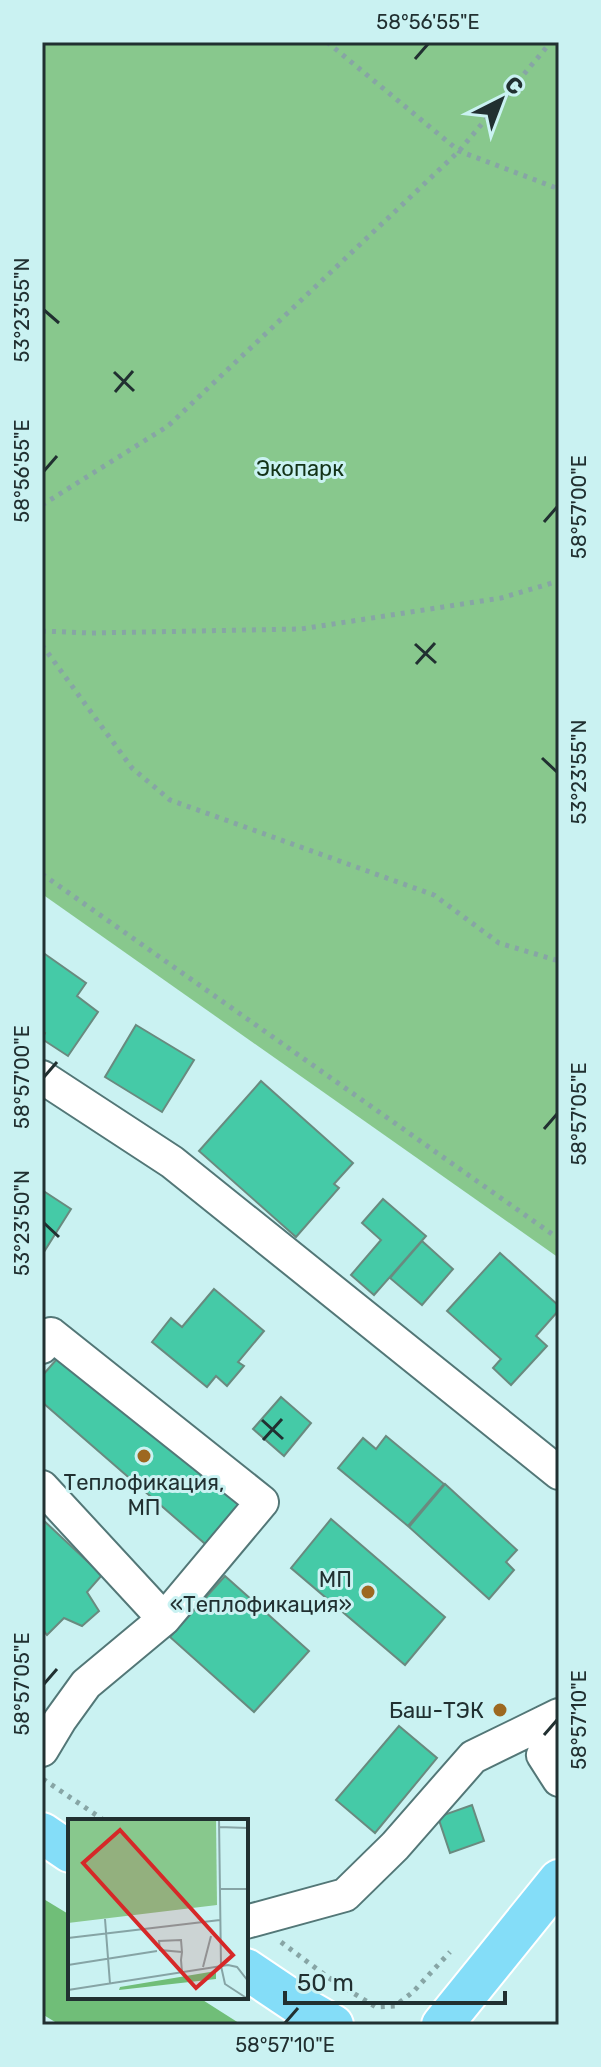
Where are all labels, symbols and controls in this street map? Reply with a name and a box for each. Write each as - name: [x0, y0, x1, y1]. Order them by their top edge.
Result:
- text: 58°56'55"E: [376, 10, 480, 34]
- north arrow: [461, 60, 541, 140]
- text: С: [499, 70, 529, 101]
- text: 53°23'55"N: [10, 258, 34, 362]
- text: 58°56'55"E: [10, 419, 34, 523]
- park label: Экопарк: [256, 455, 344, 482]
- text: 58°57'00"E: [567, 455, 591, 559]
- text: 53°23'55"N: [567, 720, 591, 824]
- text: 58°57'00"E: [10, 1025, 34, 1129]
- text: 58°57'05"E: [567, 1062, 591, 1166]
- text: 53°23'50"N: [10, 1170, 34, 1276]
- marker: Теплофикация, МП: [135, 1447, 153, 1465]
- place label: Теплофикация, МП: [63, 1469, 225, 1521]
- place label: МП «Теплофикация»: [170, 1566, 352, 1618]
- marker: МП «Теплофикация»: [359, 1583, 377, 1601]
- text: 58°57'05"E: [10, 1632, 34, 1736]
- text: 58°57'10"E: [567, 1670, 591, 1770]
- place label: Баш-ТЭК: [389, 1697, 484, 1724]
- marker: Баш-ТЭК: [491, 1701, 509, 1719]
- inset map: [68, 1819, 248, 1999]
- scale bar: [285, 1955, 505, 2005]
- text: 50 m: [297, 1969, 354, 1997]
- text: 58°57'10"E: [235, 2033, 335, 2057]

